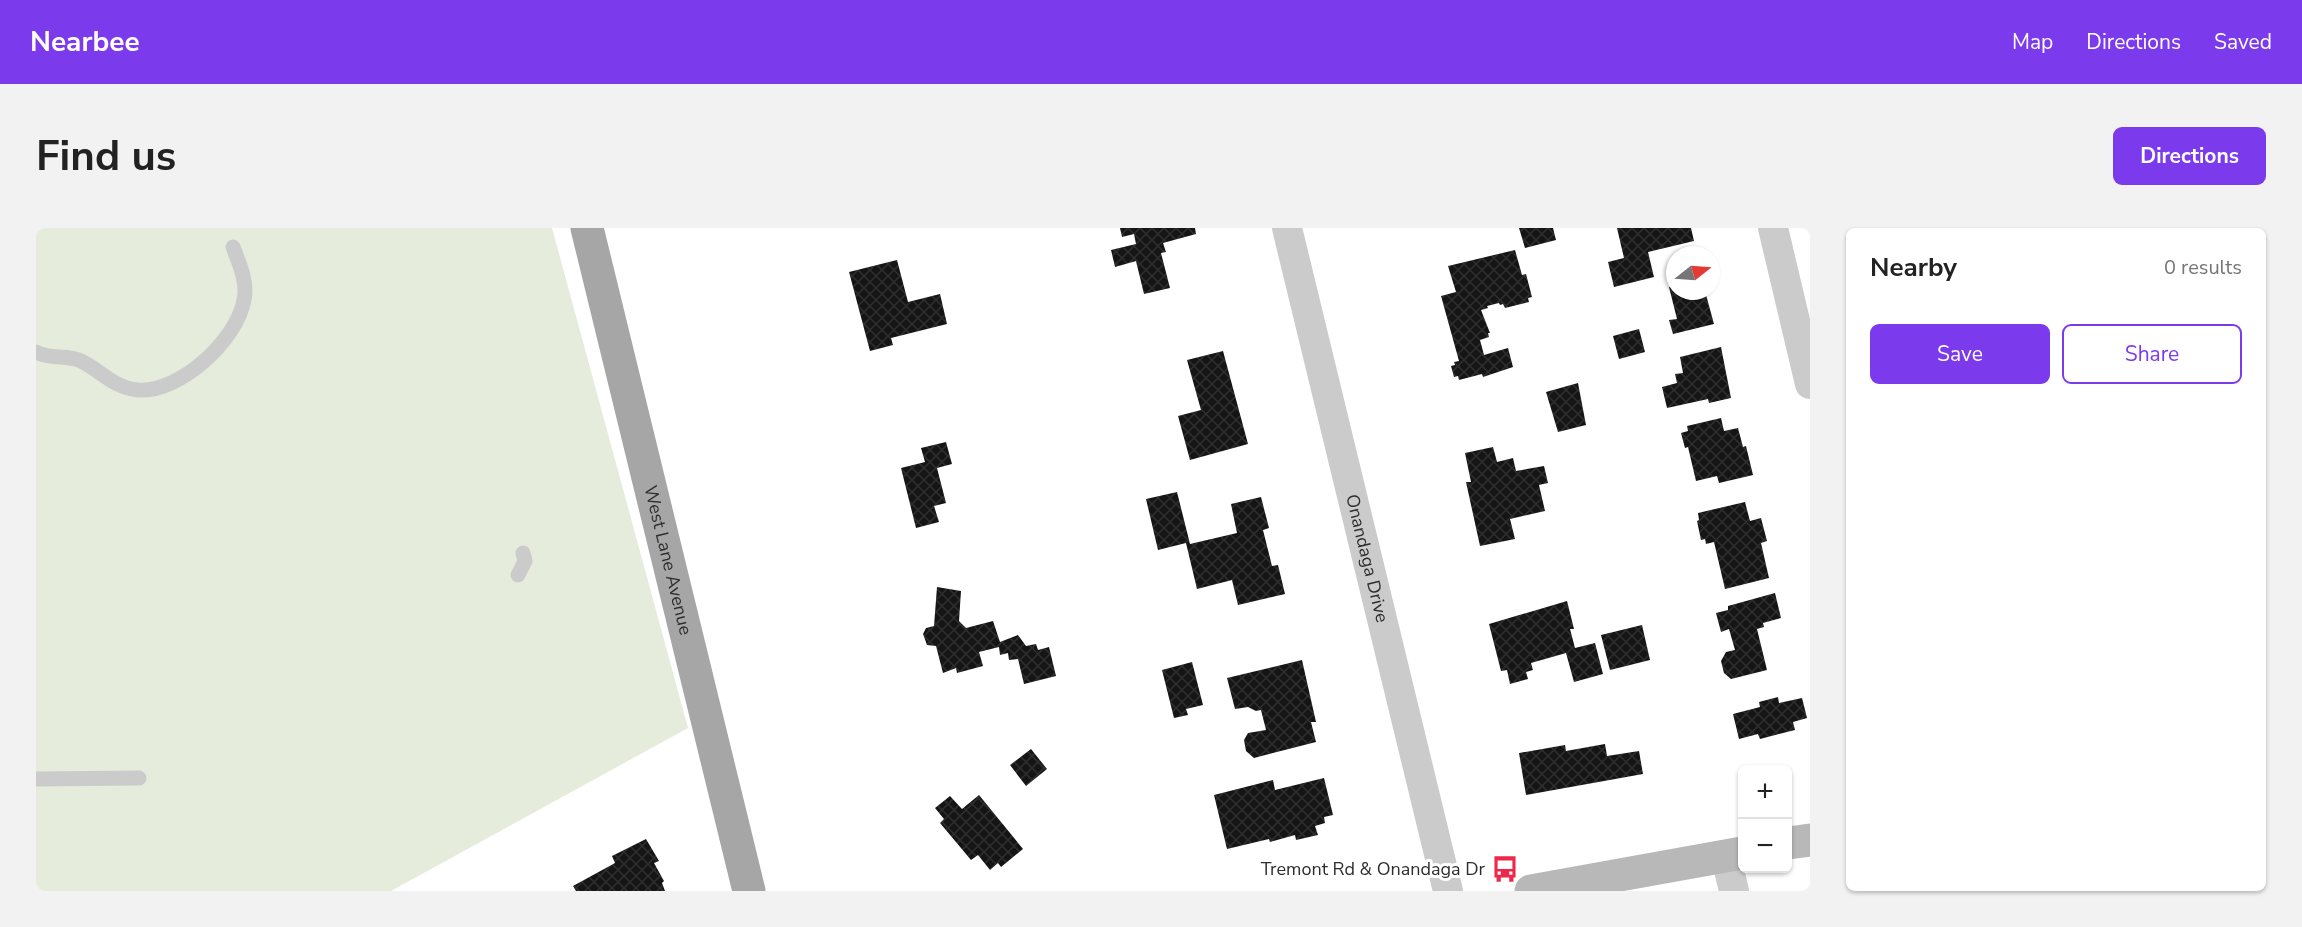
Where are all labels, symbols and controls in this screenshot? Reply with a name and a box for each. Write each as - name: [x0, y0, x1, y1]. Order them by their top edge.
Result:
- text: Nearbee: [30, 23, 140, 61]
- text: Map: [2012, 28, 2053, 56]
- text: Directions: [2086, 28, 2181, 56]
- text: Saved: [2214, 28, 2272, 56]
- button: Directions: [2113, 127, 2266, 185]
- text: Find us: [36, 128, 176, 185]
- north arrow: [1666, 246, 1720, 300]
- text: Nearby: [1870, 250, 1957, 285]
- text: 0 results: [2164, 254, 2242, 281]
- button: Save: [1870, 324, 2050, 384]
- button: Share: [2062, 324, 2242, 384]
- street label: West Lane Avenue: [638, 483, 698, 637]
- street label: Onandaga Drive: [1340, 492, 1394, 625]
- map controls: [1738, 765, 1792, 873]
- button: +: [1738, 765, 1792, 819]
- button: −: [1738, 819, 1792, 873]
- bus stop icon: Tremont Rd & Onandaga Dr: [1490, 854, 1520, 884]
- place label: Tremont Rd & Onandaga Dr: [1261, 857, 1486, 881]

